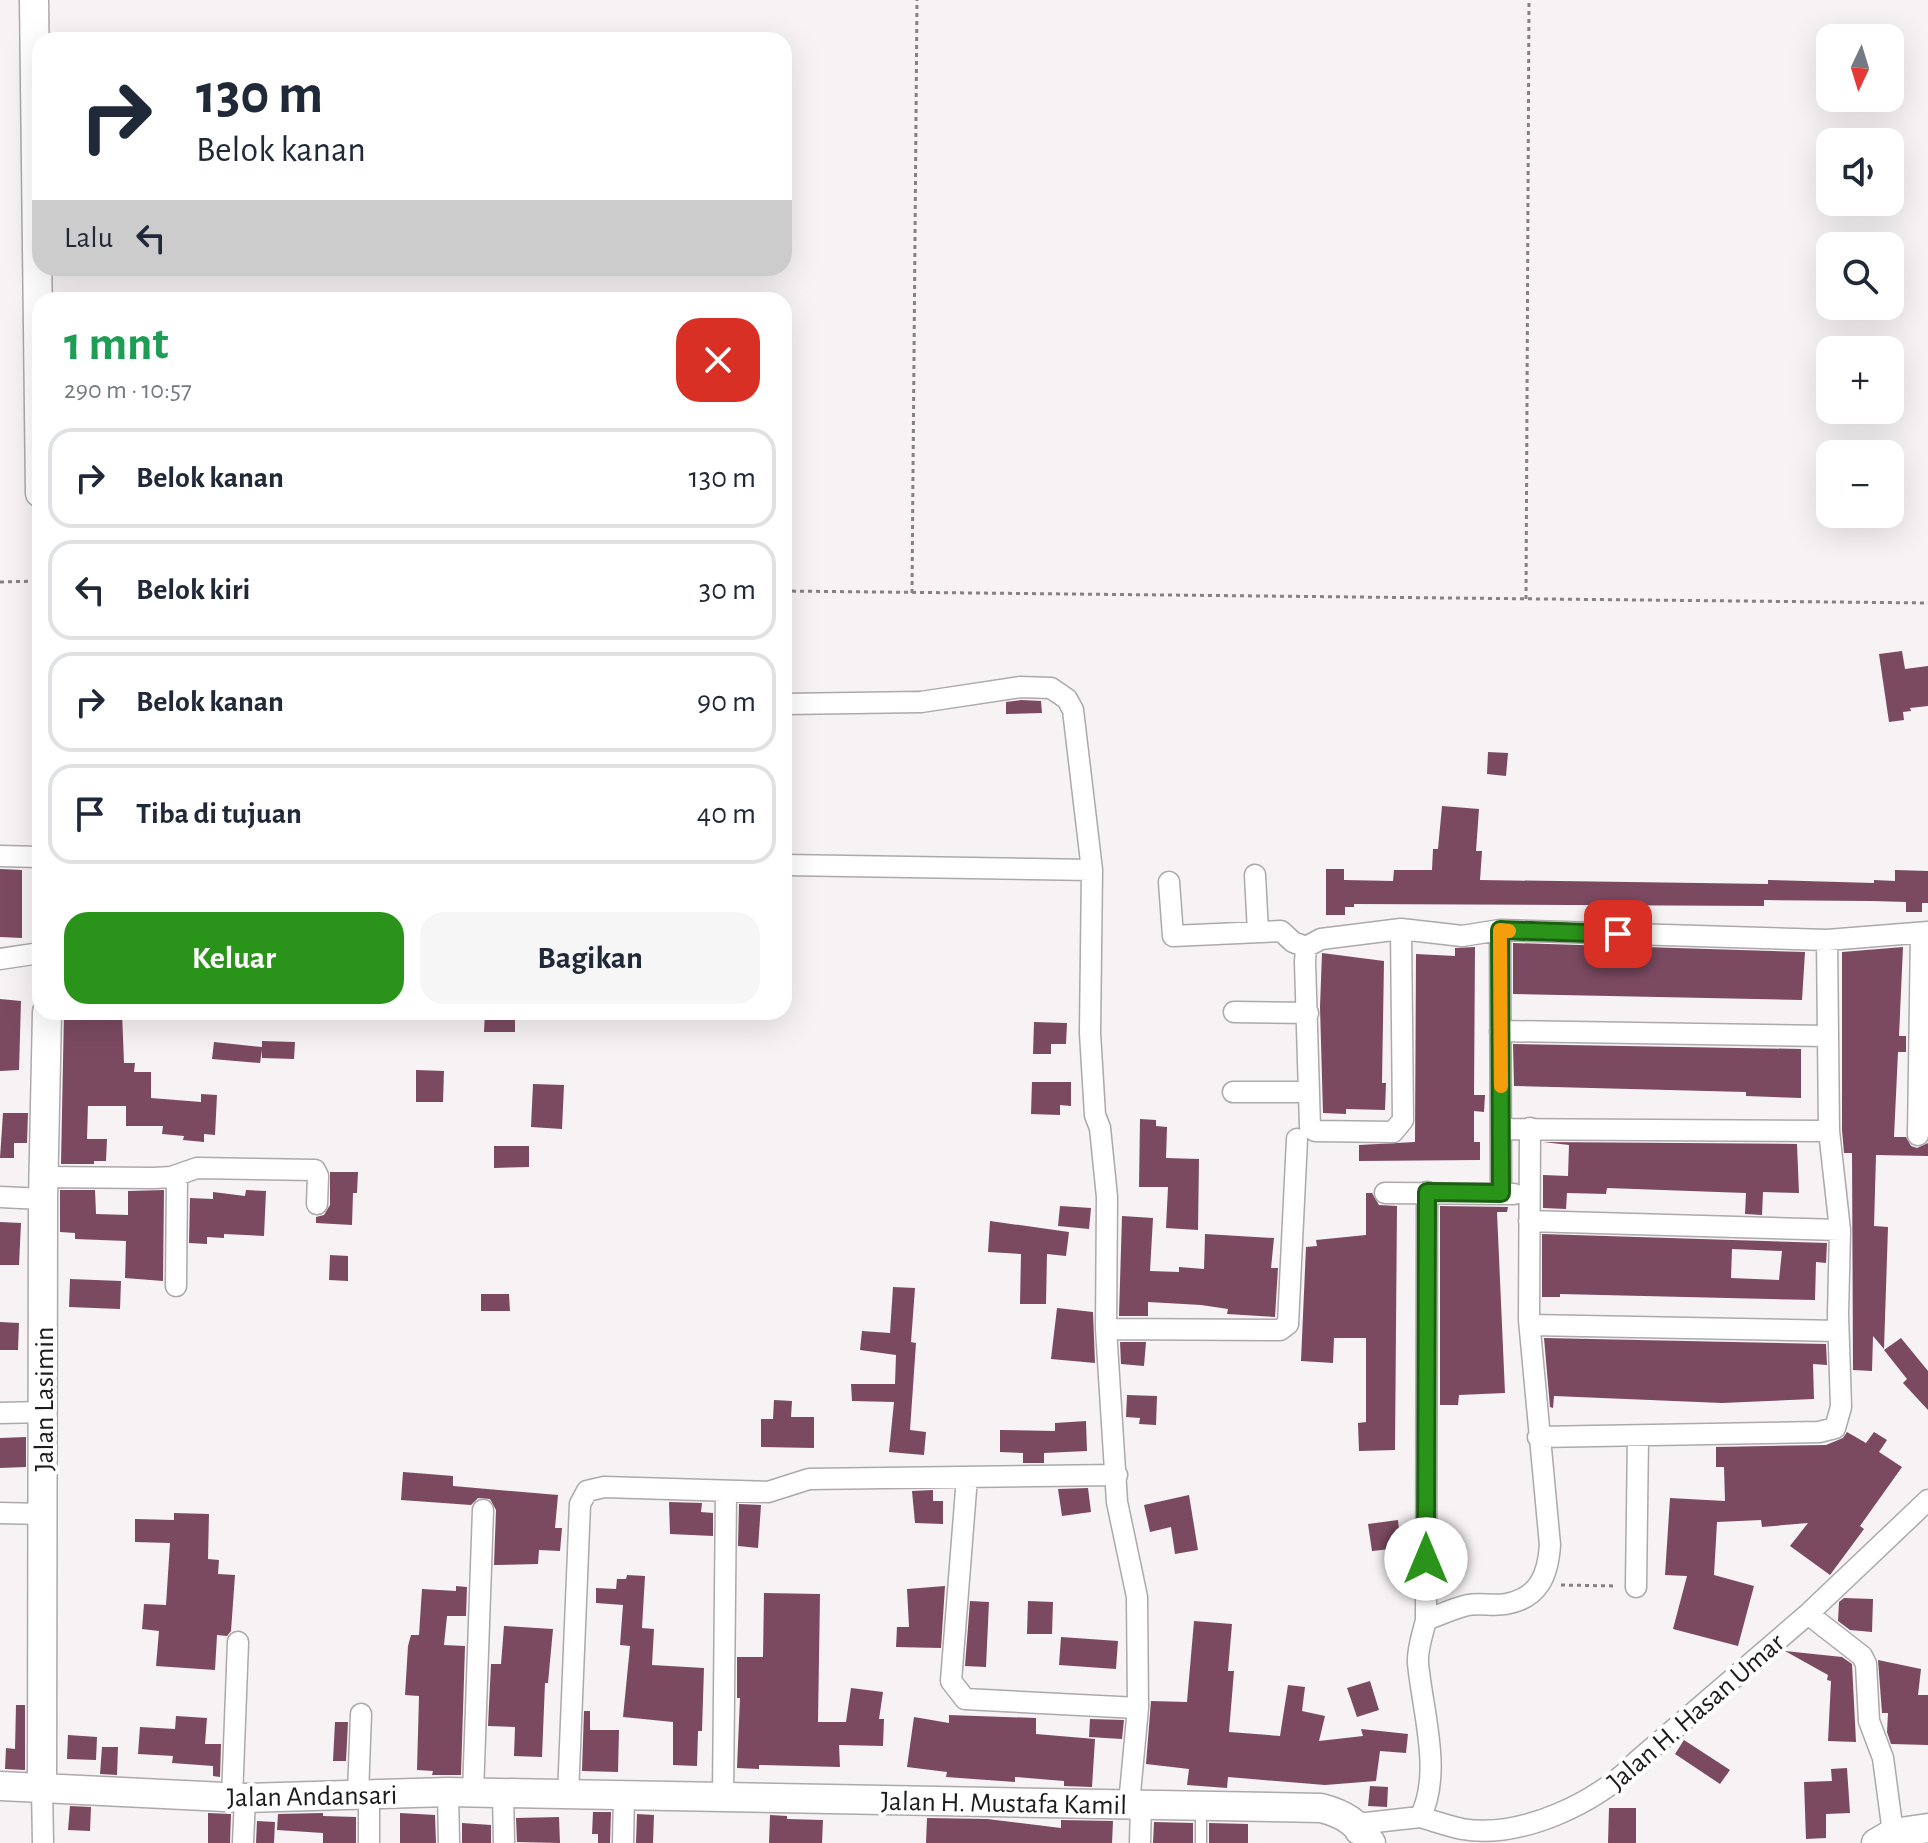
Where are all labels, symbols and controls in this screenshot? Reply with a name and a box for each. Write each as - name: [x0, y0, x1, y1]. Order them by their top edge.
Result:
- north arrow: [1816, 24, 1904, 112]
- map controls: [1816, 24, 1904, 528]
- icon: right: [64, 64, 168, 168]
- text: 130 m: [196, 67, 323, 123]
- button: sound: [1816, 128, 1904, 216]
- text: Belok kanan: [196, 132, 366, 168]
- icon: left: [129, 216, 173, 260]
- text: Lalu: [64, 223, 113, 253]
- button: search: [1816, 232, 1904, 320]
- button: close: [676, 318, 760, 402]
- text: 1 mnt: [64, 321, 169, 369]
- button: +: [1816, 336, 1904, 424]
- text: 290 m · 10:57: [64, 377, 192, 403]
- button: −: [1816, 440, 1904, 528]
- icon: right: [68, 456, 112, 500]
- text: Belok kanan: [136, 463, 284, 493]
- text: 130 m: [689, 463, 756, 493]
- icon: left: [68, 568, 112, 612]
- text: Belok kiri: [136, 575, 250, 605]
- text: 30 m: [699, 575, 756, 605]
- icon: right: [68, 680, 112, 724]
- text: Belok kanan: [136, 687, 284, 717]
- text: 90 m: [697, 687, 756, 717]
- icon: arrive: [68, 792, 112, 836]
- text: Tiba di tujuan: [136, 799, 302, 829]
- text: 40 m: [697, 799, 756, 829]
- pin: [1584, 900, 1652, 968]
- button: Keluar: [64, 912, 404, 1004]
- button: Bagikan: [420, 912, 760, 1004]
- icon: arrive: [1596, 912, 1640, 956]
- street label: Jalan Lasimin: [31, 1326, 59, 1472]
- position arrow: [1384, 1517, 1468, 1601]
- street label: Jalan H. Hasan Umar: [1603, 1629, 1790, 1796]
- street label: Jalan Andansari: [227, 1782, 398, 1812]
- street label: Jalan H. Mustafa Kamil: [881, 1788, 1127, 1820]

